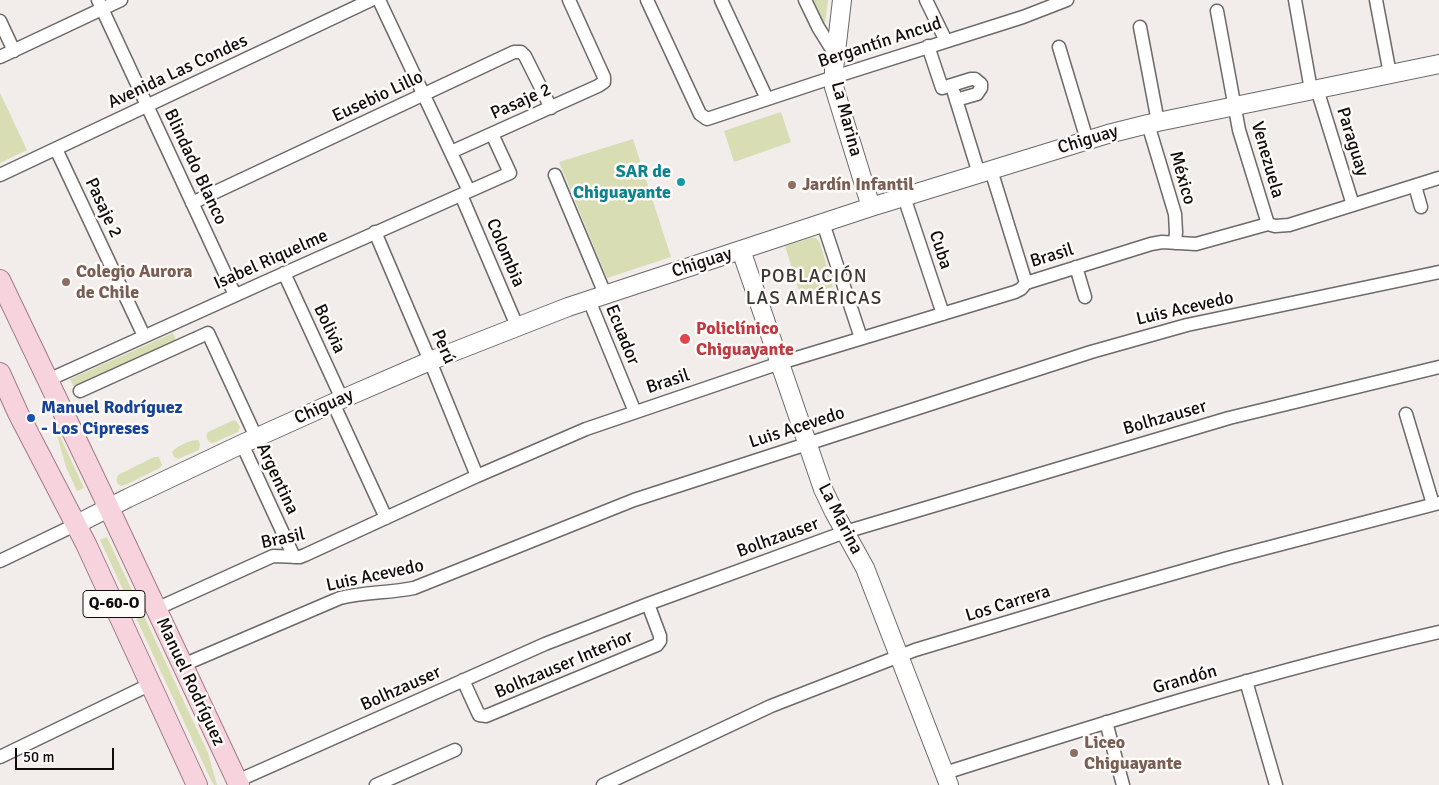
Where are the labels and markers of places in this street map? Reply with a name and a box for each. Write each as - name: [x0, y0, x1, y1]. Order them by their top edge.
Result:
- place label: SAR de Chiguayante: [573, 161, 671, 203]
- place label: Jardín Infantil: [802, 174, 914, 196]
- marker: SAR de Chiguayante: [675, 176, 687, 188]
- marker: Jardín Infantil: [786, 179, 798, 191]
- place label: Colegio Aurora de Chile: [76, 261, 193, 304]
- marker: Colegio Aurora de Chile: [60, 276, 72, 288]
- place label: Policlínico Chiguayante: [696, 318, 794, 360]
- marker: Policlínico Chiguayante: [678, 332, 692, 346]
- place label: Manuel Rodríguez - Los Cipreses: [41, 397, 183, 439]
- marker: Manuel Rodríguez - Los Cipreses: [25, 412, 37, 424]
- place label: Liceo Chiguayante: [1084, 732, 1182, 774]
- marker: Liceo Chiguayante: [1068, 747, 1080, 759]

